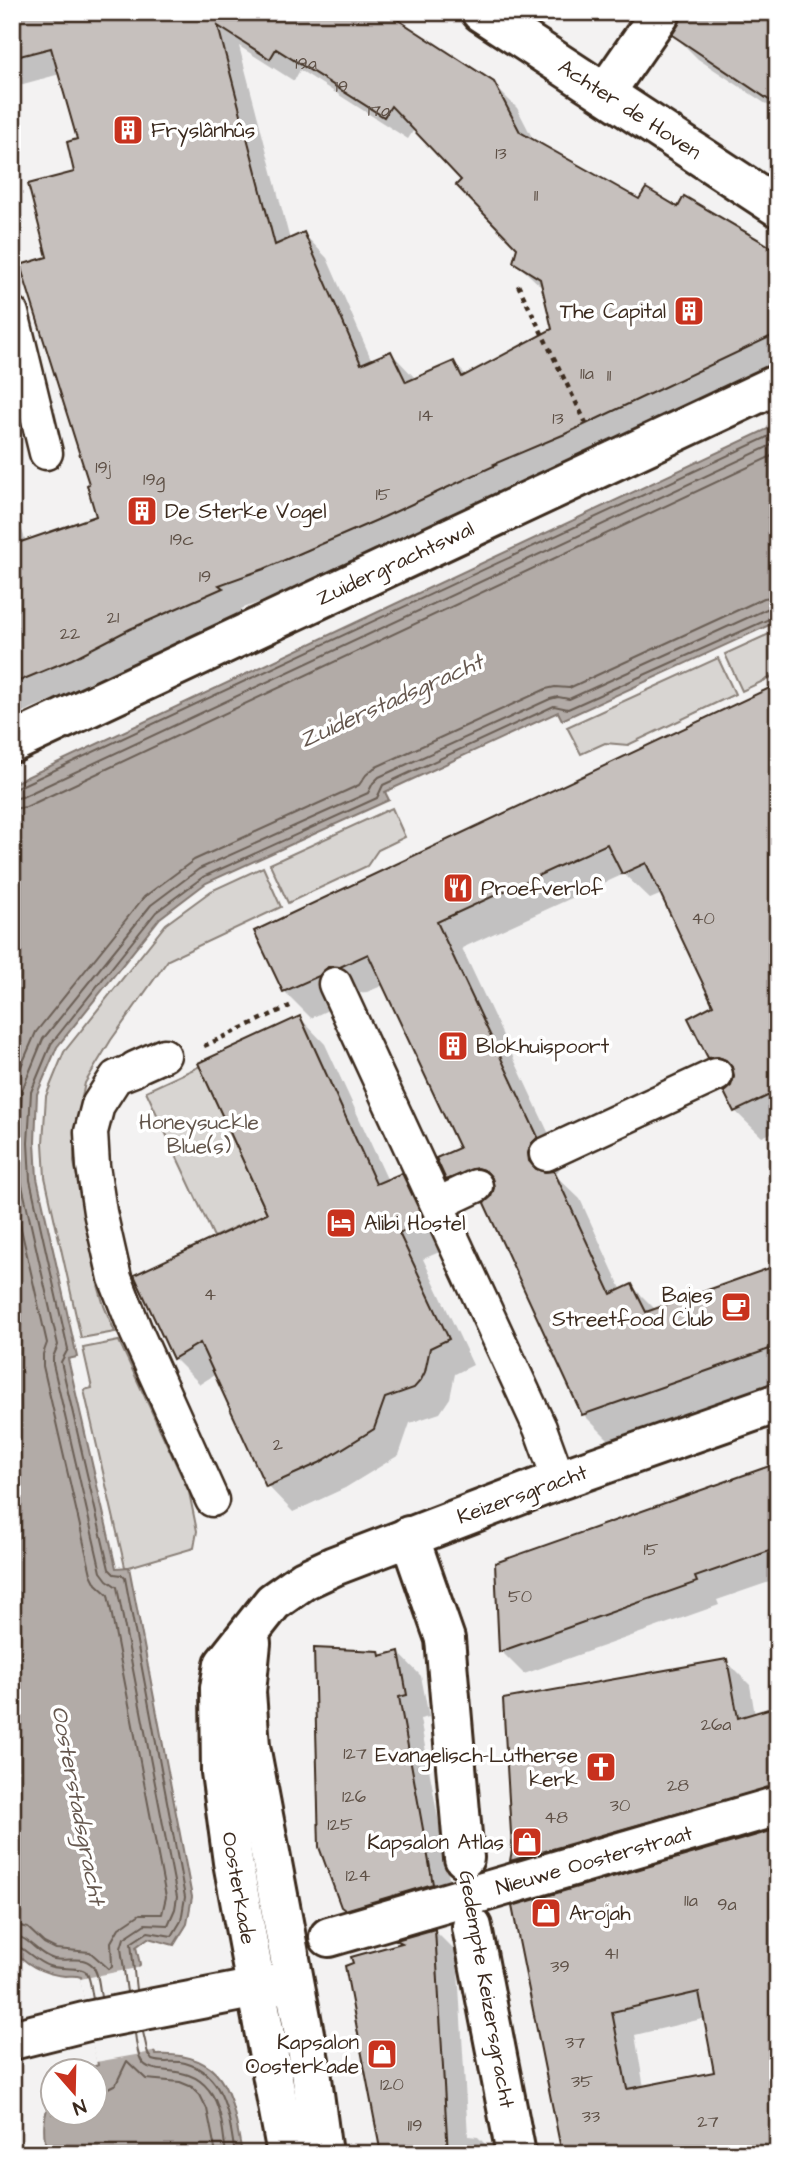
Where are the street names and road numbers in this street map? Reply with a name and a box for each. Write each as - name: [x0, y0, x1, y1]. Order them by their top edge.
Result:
- street label: Achter de Hoven: [553, 52, 707, 166]
- street label: Zuidergrachtswal: [312, 514, 480, 615]
- street label: Keizersgracht: [453, 1457, 592, 1533]
- street label: Nieuwe Oosterstraat: [492, 1818, 696, 1902]
- street label: Oosterkade: [214, 1830, 263, 1947]
- street label: Gedempte Keizersgracht: [449, 1868, 522, 2111]

